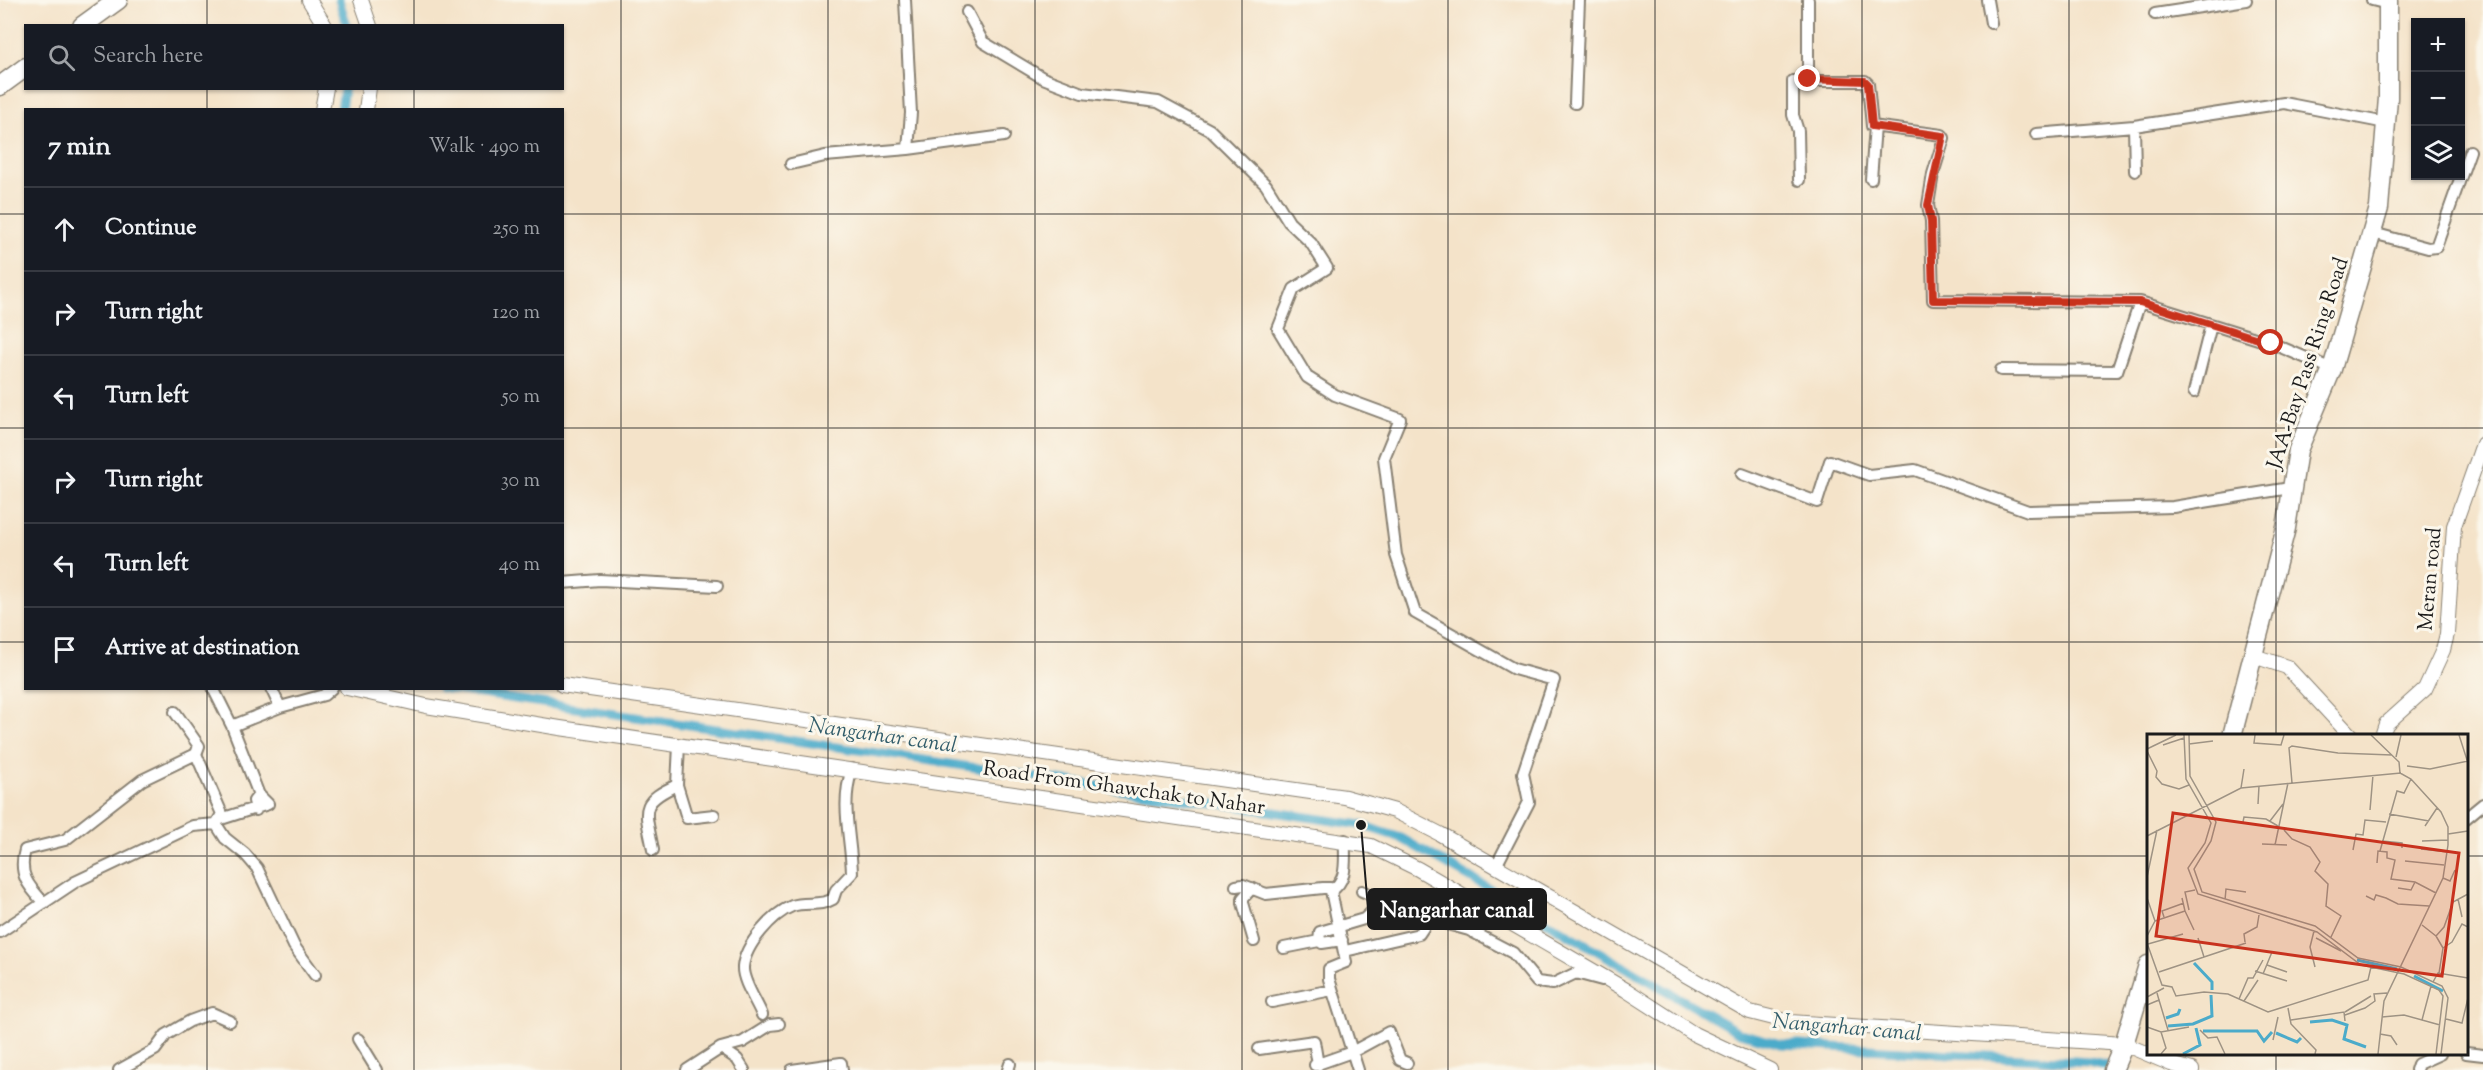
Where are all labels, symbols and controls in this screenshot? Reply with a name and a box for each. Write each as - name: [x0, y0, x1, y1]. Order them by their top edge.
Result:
- map controls: [2411, 18, 2465, 180]
- button: +: [2411, 18, 2465, 72]
- search box: [24, 24, 564, 90]
- icon: search: [45, 41, 78, 74]
- text: Search here: [93, 41, 203, 73]
- route end: [1794, 65, 1820, 91]
- button: −: [2411, 72, 2465, 126]
- button: layers: [2411, 126, 2465, 180]
- text: 7 min: [48, 129, 111, 166]
- text: Walk · 490 m: [429, 133, 540, 162]
- icon: ahead: [48, 213, 81, 246]
- text: Continue: [105, 213, 196, 245]
- text: 250 m: [492, 215, 540, 244]
- street label: JAA-Bay Pass Ring Road: [2260, 254, 2357, 474]
- icon: right: [48, 297, 81, 330]
- text: Turn right: [105, 297, 202, 329]
- text: 120 m: [492, 299, 540, 328]
- route start: [2257, 329, 2283, 355]
- icon: left: [48, 381, 81, 414]
- text: Turn left: [105, 381, 188, 413]
- text: 50 m: [502, 383, 540, 412]
- icon: right: [48, 465, 81, 498]
- text: Turn right: [105, 465, 202, 497]
- text: 30 m: [501, 467, 540, 496]
- street label: Meran road: [2412, 526, 2450, 632]
- icon: left: [48, 549, 81, 582]
- text: Turn left: [105, 549, 188, 581]
- text: 40 m: [499, 551, 540, 580]
- icon: arrive: [48, 633, 81, 666]
- text: Arrive at destination: [105, 633, 300, 665]
- water label: Nangarhar canal: [806, 711, 959, 763]
- inset map: [2147, 734, 2468, 1055]
- street label: Road From Ghawchak to Nahar: [981, 754, 1267, 824]
- callout: Nangarhar canal: [1368, 889, 1546, 929]
- text: Nangarhar canal: [1380, 896, 1535, 928]
- water label: Nangarhar canal: [1771, 1007, 1923, 1051]

